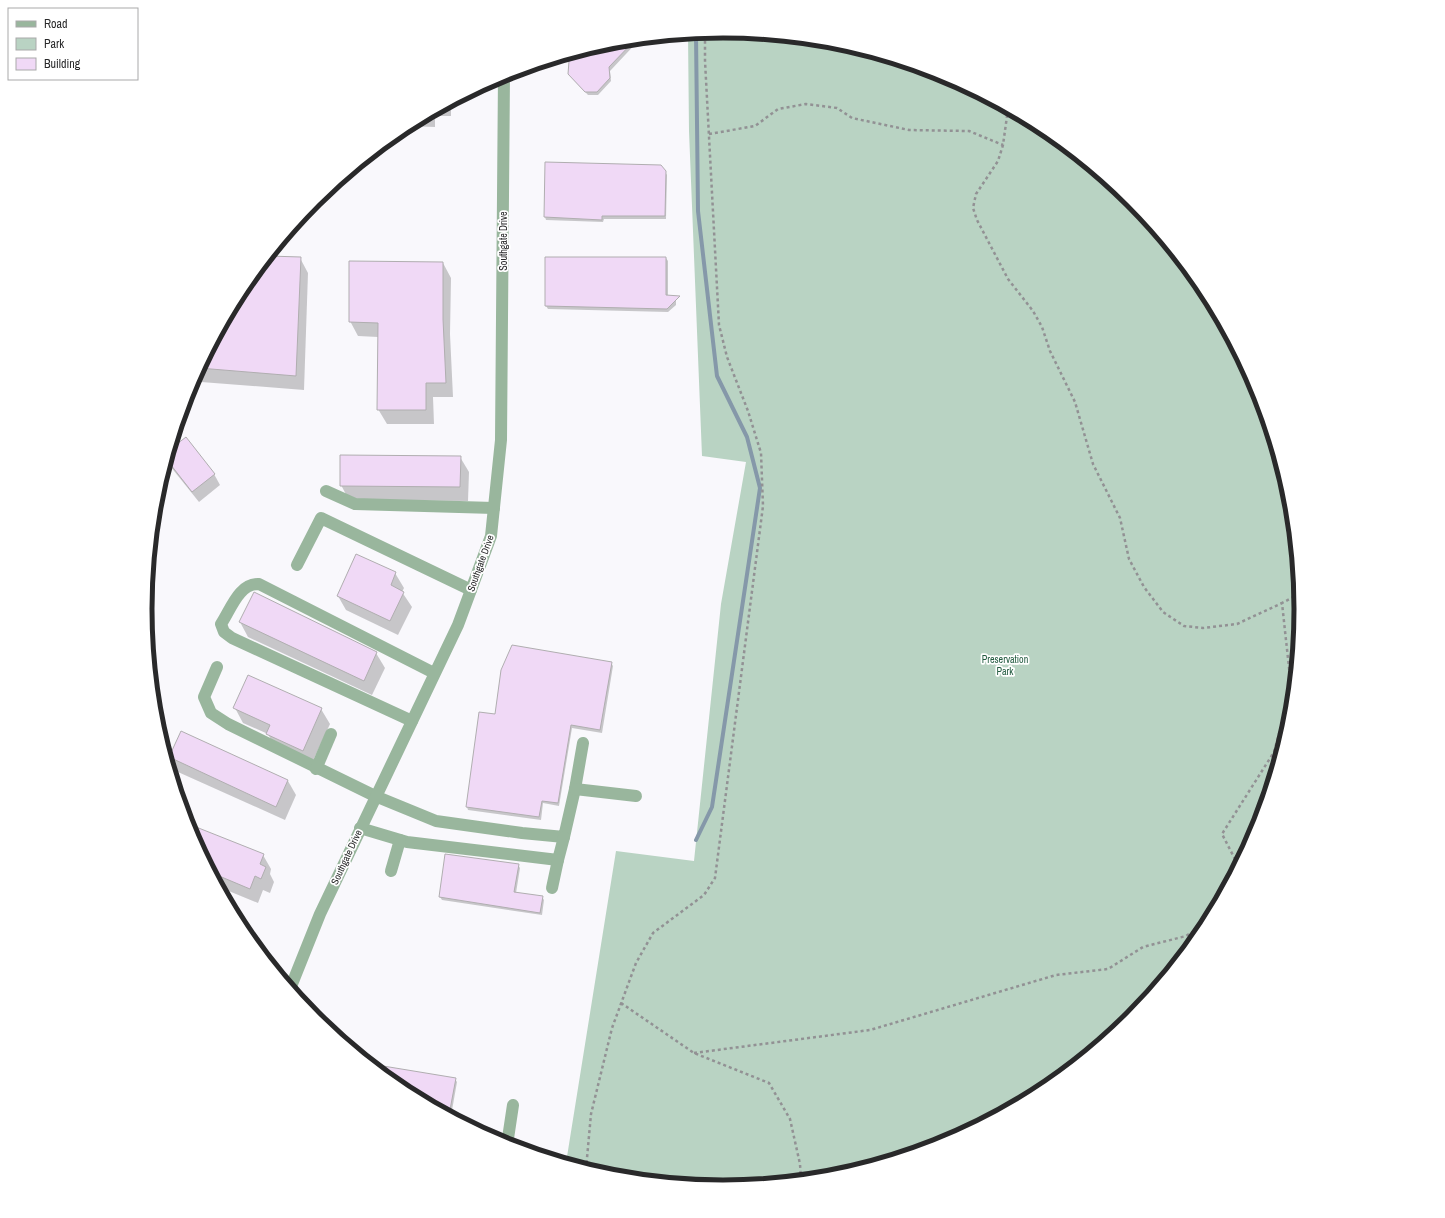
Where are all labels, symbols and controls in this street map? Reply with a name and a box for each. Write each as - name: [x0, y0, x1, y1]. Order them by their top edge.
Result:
- legend: [8, 8, 138, 80]
- text: Road: [44, 16, 68, 32]
- text: Park: [44, 36, 64, 52]
- text: Building: [44, 56, 81, 72]
- street label: Southgate Drive: [497, 211, 510, 271]
- street label: Southgate Drive: [464, 533, 497, 593]
- park label: Preservation Park: [982, 653, 1028, 678]
- street label: Southgate Drive: [328, 827, 365, 887]

